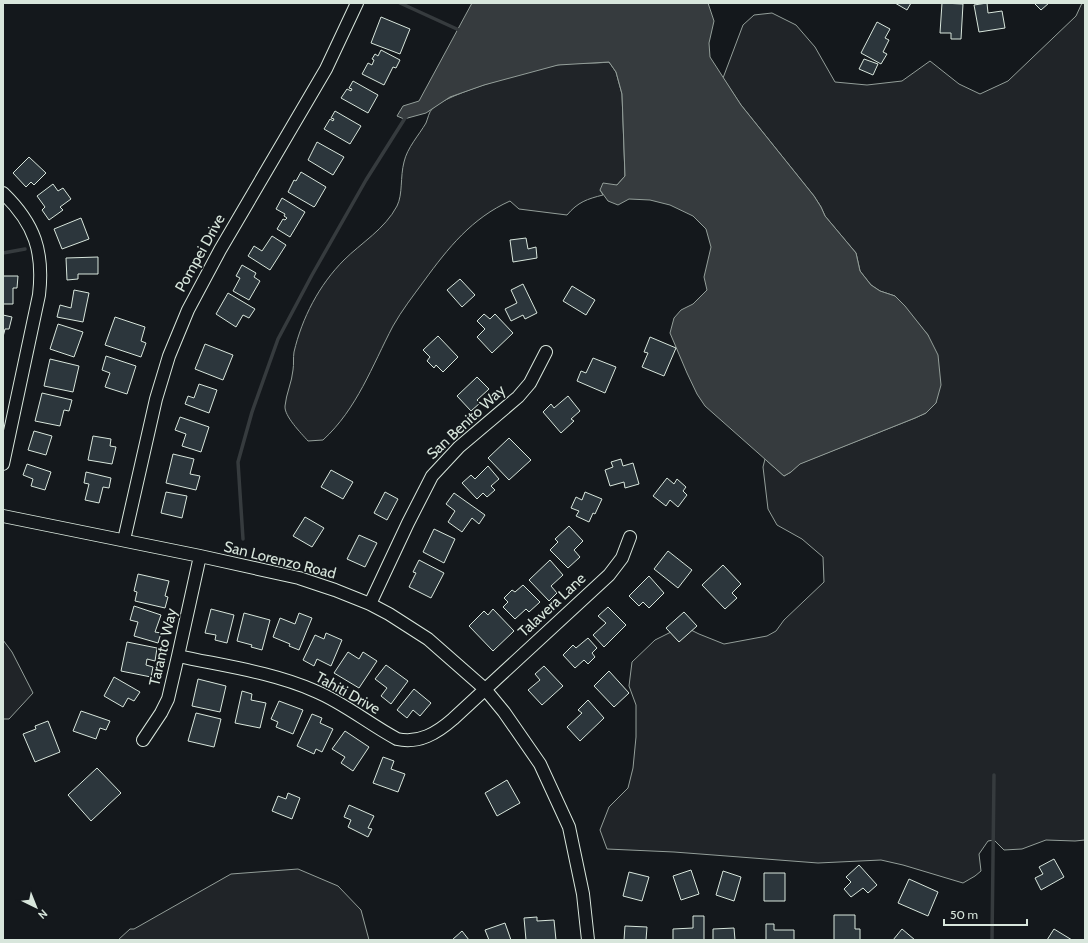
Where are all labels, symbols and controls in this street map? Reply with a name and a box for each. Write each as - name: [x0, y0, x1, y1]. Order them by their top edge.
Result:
- street label: Pompei Drive: [171, 211, 229, 295]
- street label: San Benito Way: [423, 381, 509, 463]
- street label: San Lorenzo Road: [222, 537, 338, 583]
- street label: Talavera Lane: [515, 569, 590, 641]
- street label: Taranto Way: [145, 606, 181, 688]
- street label: Tahiti Drive: [313, 668, 384, 718]
- north arrow: [16, 887, 56, 927]
- scale bar: [944, 901, 1027, 927]
- text: N: [35, 907, 50, 922]
- text: 50 m: [950, 907, 978, 922]

